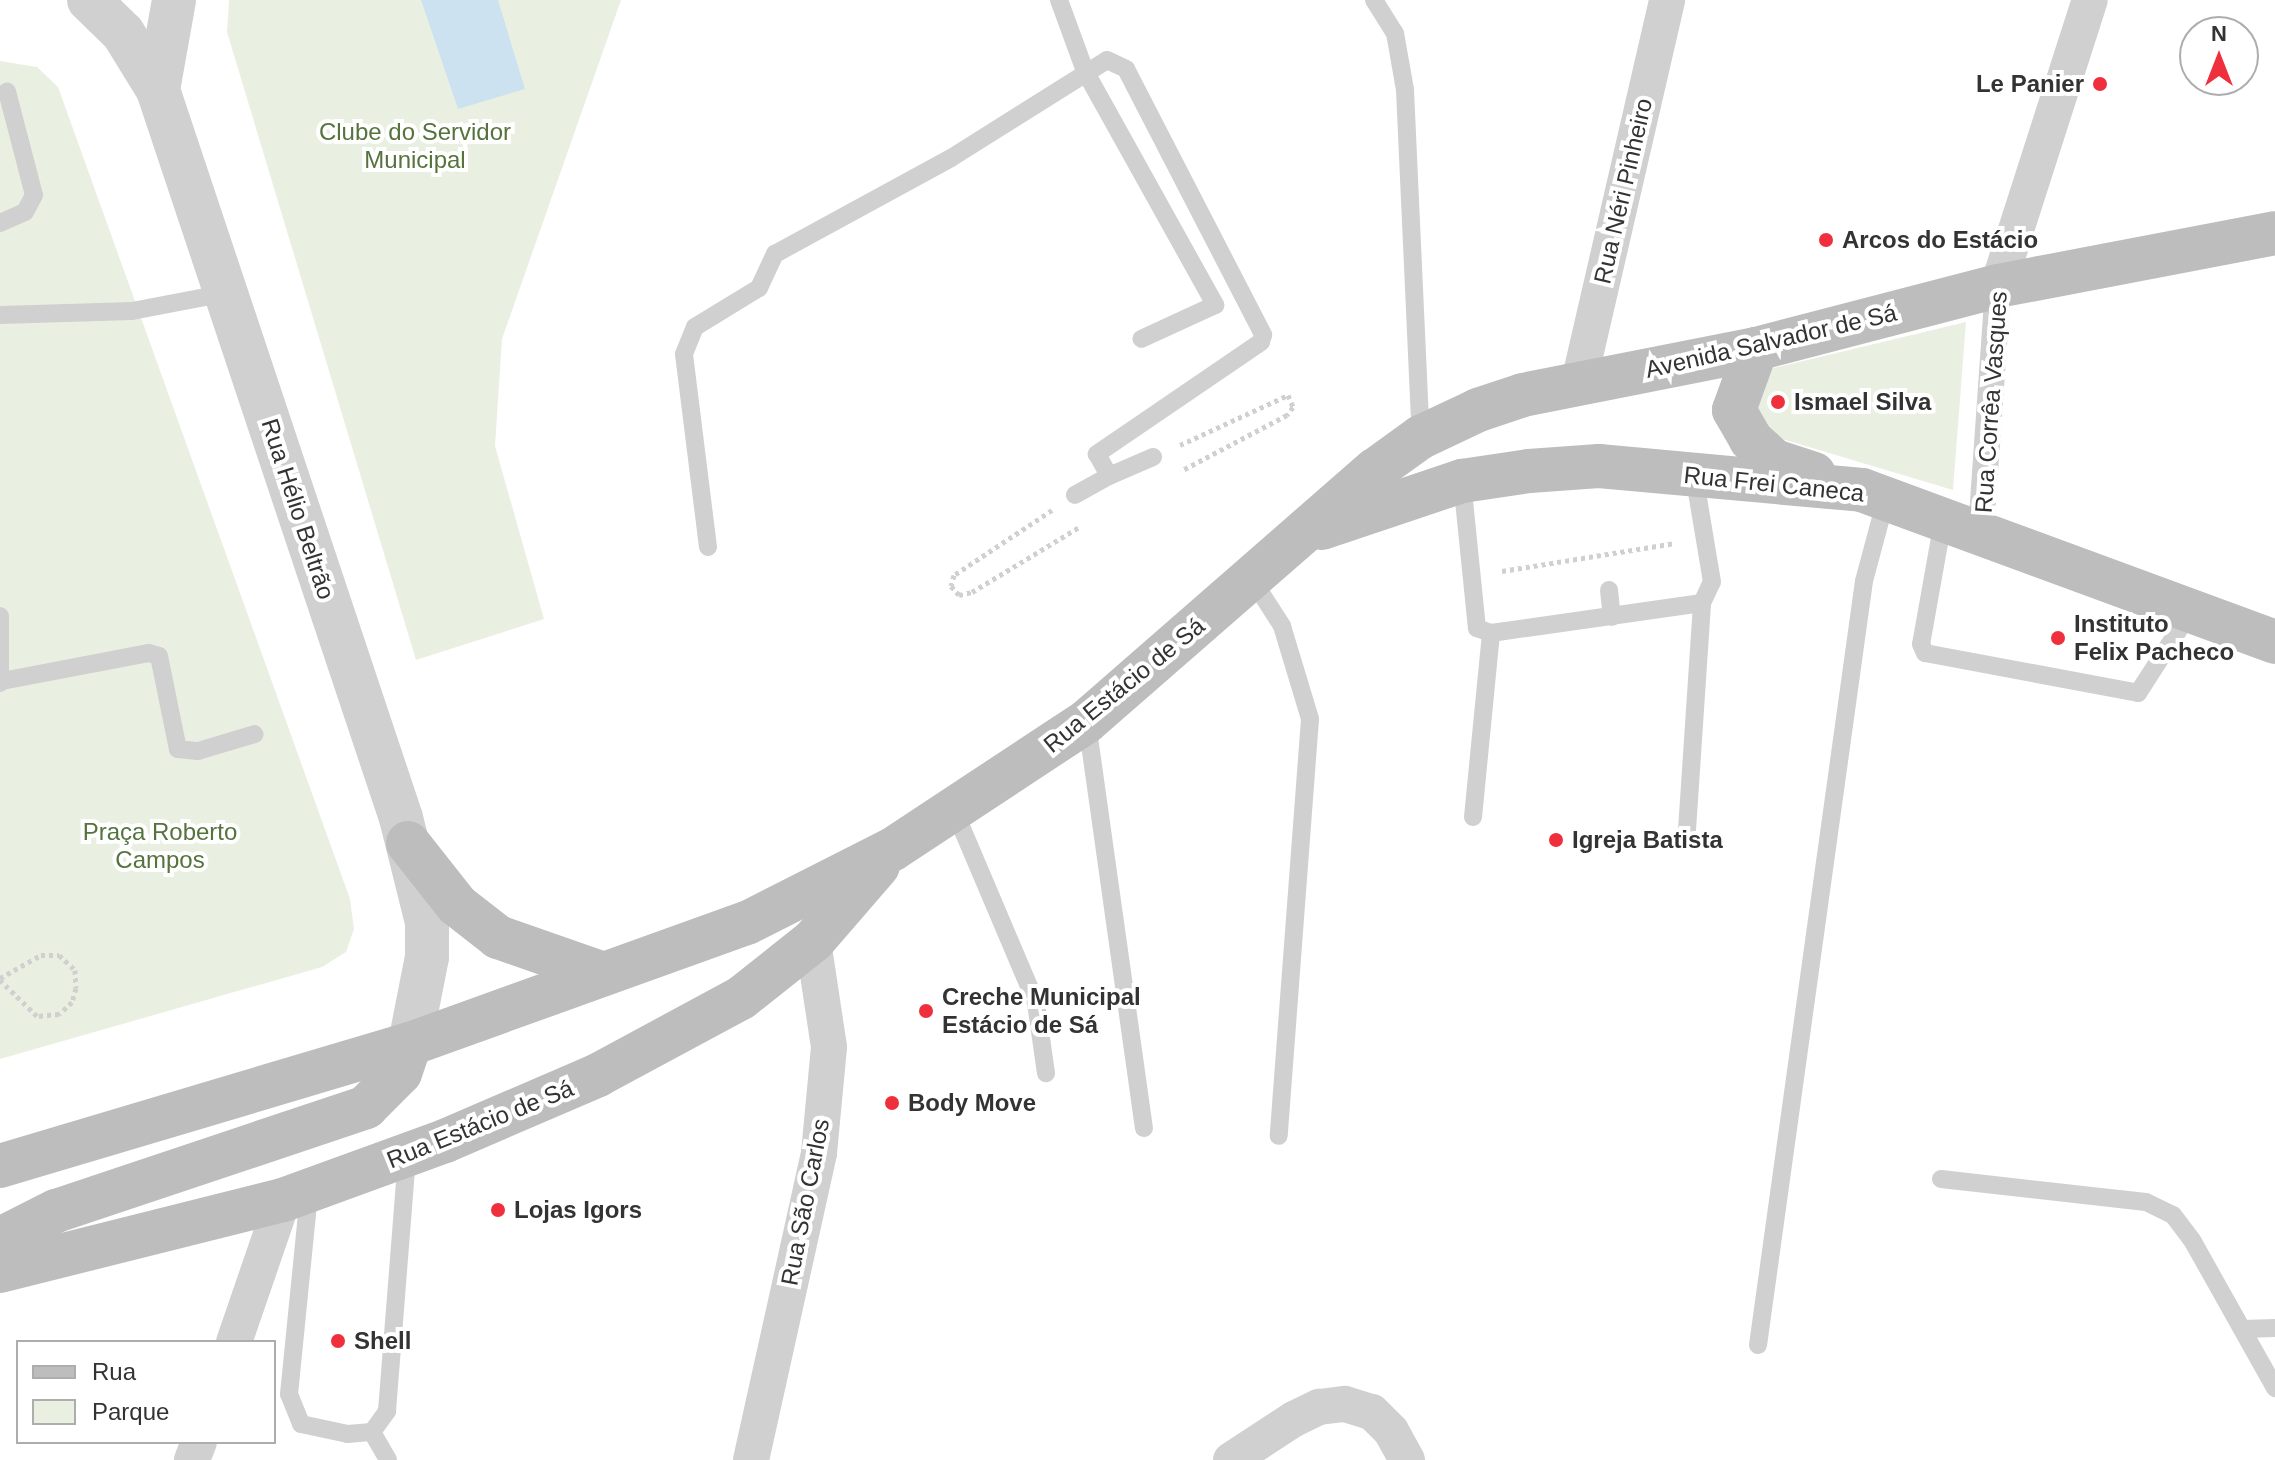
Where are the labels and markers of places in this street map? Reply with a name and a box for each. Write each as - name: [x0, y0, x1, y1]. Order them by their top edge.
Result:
- place label: Le Panier: [1976, 70, 2084, 98]
- marker: Le Panier: [2091, 75, 2109, 93]
- place label: Arcos do Estácio: [1842, 226, 2038, 254]
- marker: Arcos do Estácio: [1817, 231, 1835, 249]
- place label: Ismael Silva: [1794, 388, 1931, 416]
- marker: Ismael Silva: [1769, 393, 1787, 411]
- place label: Instituto Felix Pacheco: [2074, 610, 2234, 666]
- marker: Instituto Felix Pacheco: [2049, 629, 2067, 647]
- place label: Igreja Batista: [1572, 826, 1723, 854]
- marker: Igreja Batista: [1547, 831, 1565, 849]
- place label: Creche Municipal Estácio de Sá: [942, 983, 1141, 1039]
- marker: Creche Municipal Estácio de Sá: [917, 1002, 935, 1020]
- place label: Body Move: [908, 1089, 1036, 1117]
- marker: Body Move: [883, 1094, 901, 1112]
- place label: Lojas Igors: [514, 1196, 642, 1224]
- marker: Lojas Igors: [489, 1201, 507, 1219]
- place label: Shell: [354, 1327, 411, 1355]
- marker: Shell: [329, 1332, 347, 1350]

